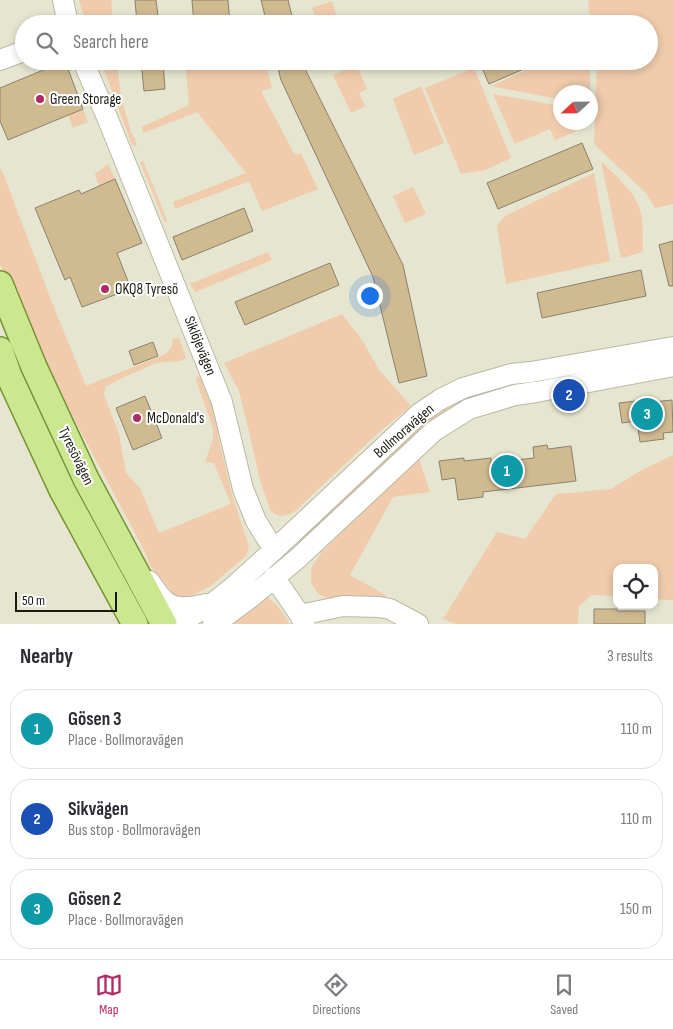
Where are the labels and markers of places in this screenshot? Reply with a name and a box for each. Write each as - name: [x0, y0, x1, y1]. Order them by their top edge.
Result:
- place label: Green Storage: [50, 90, 121, 109]
- marker: Green Storage: [34, 93, 46, 105]
- place label: OKQ8 Tyresö: [115, 280, 178, 299]
- marker: OKQ8 Tyresö: [99, 283, 111, 295]
- pin: 2: [553, 376, 585, 414]
- pin: 3: [631, 395, 663, 433]
- place label: McDonald's: [147, 409, 205, 428]
- marker: McDonald's: [131, 412, 143, 424]
- pin: 1: [491, 452, 523, 490]

